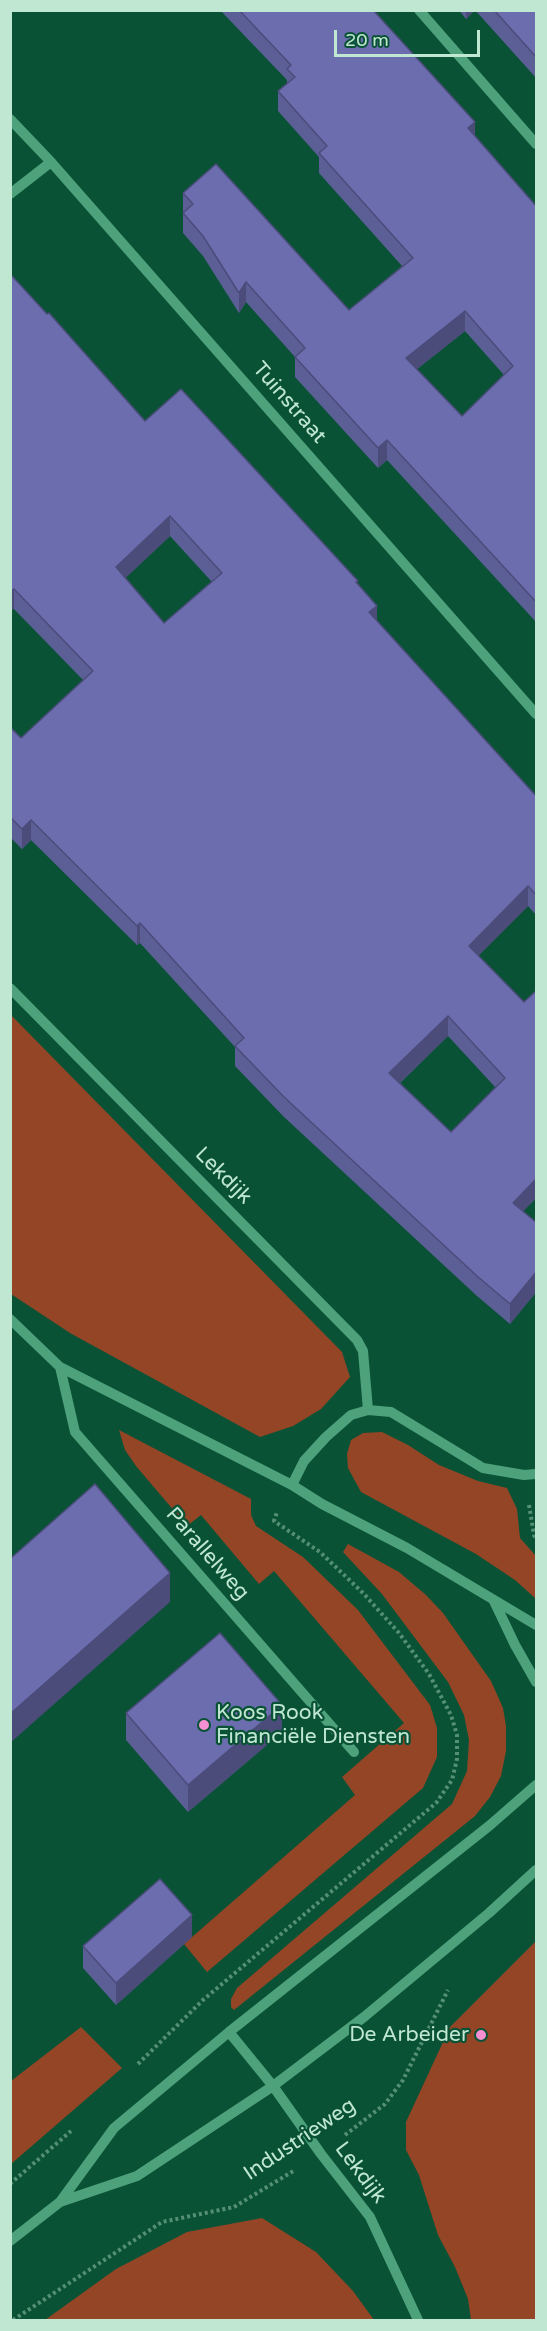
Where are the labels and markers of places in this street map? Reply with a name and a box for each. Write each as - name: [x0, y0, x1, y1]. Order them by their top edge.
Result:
- place label: Koos Rook Financiële Diensten: [216, 1700, 410, 1750]
- marker: Koos Rook Financiële Diensten: [197, 1718, 211, 1732]
- place label: De Arbeider: [349, 2022, 469, 2048]
- marker: De Arbeider: [474, 2028, 488, 2042]

